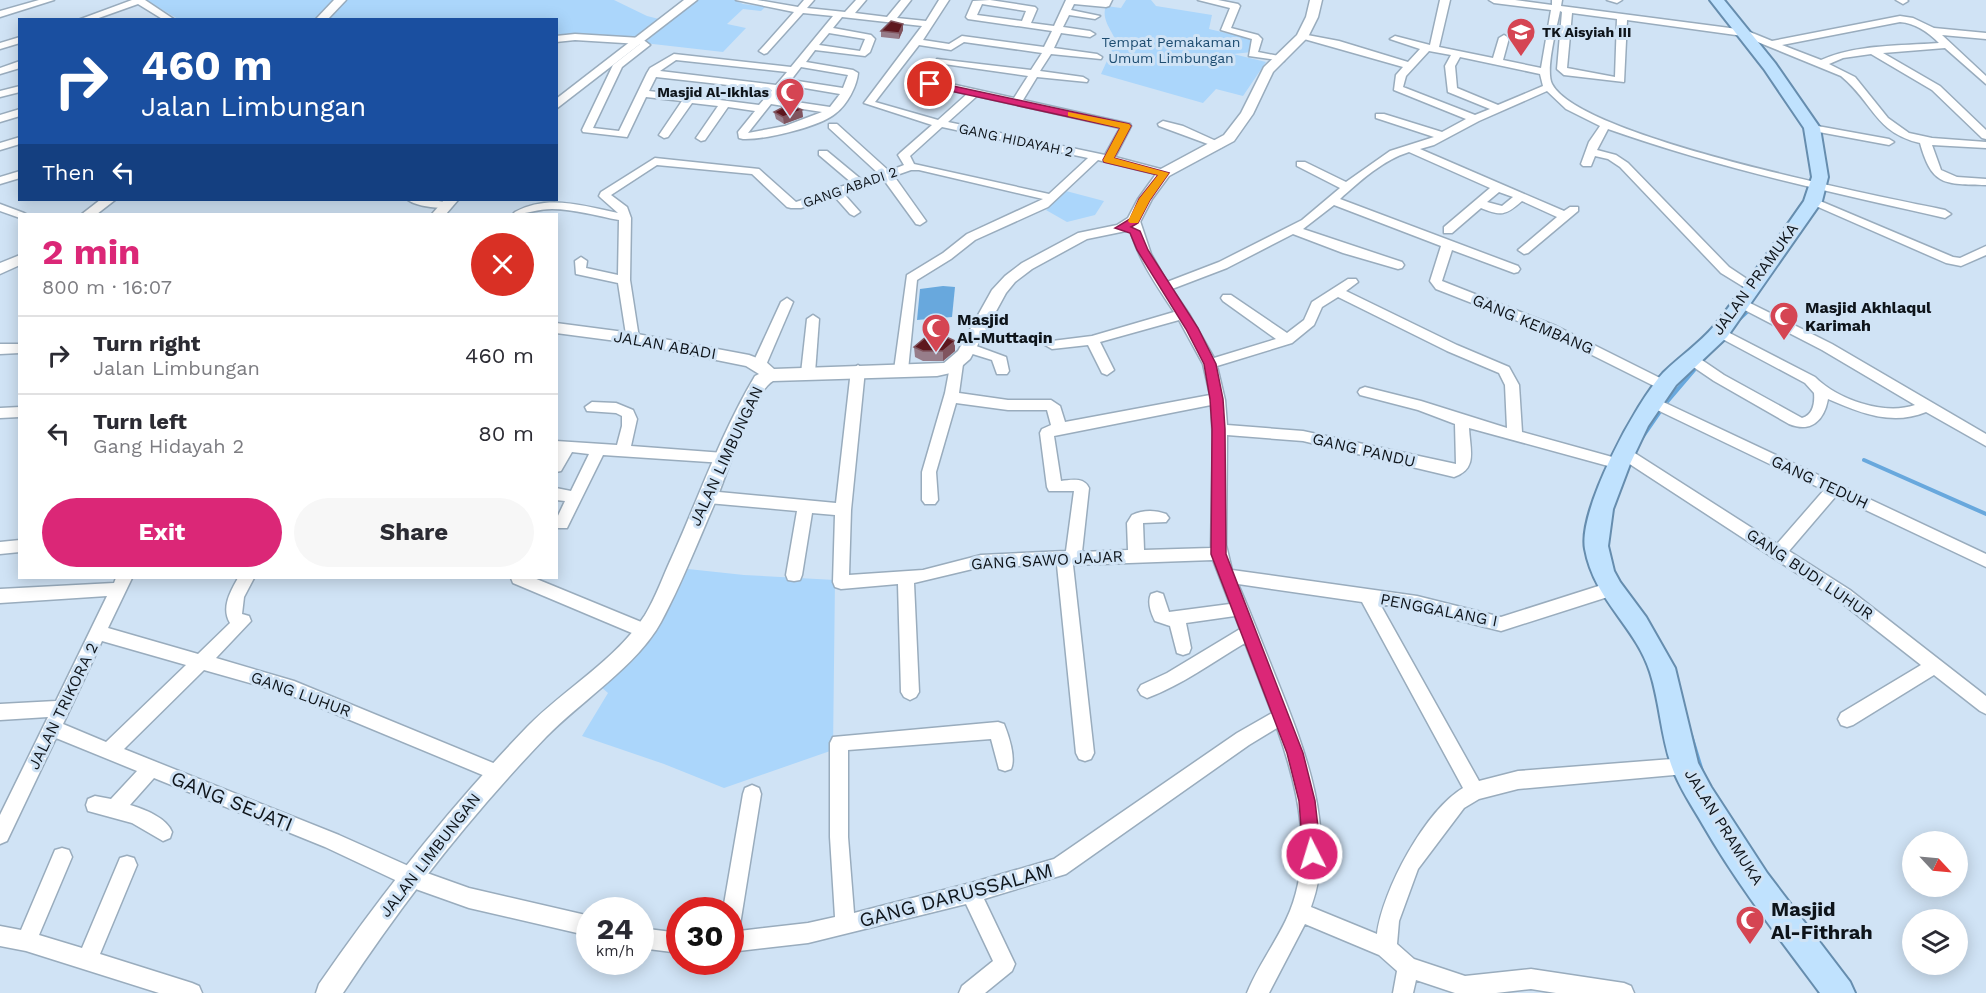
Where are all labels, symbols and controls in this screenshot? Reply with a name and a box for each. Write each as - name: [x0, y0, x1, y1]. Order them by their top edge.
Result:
- school or university icon: TK Aisyiah III: [1505, 16, 1537, 58]
- place label: TK Aisyiah III: [1542, 24, 1631, 40]
- park label: Tempat Pemakaman Umum Limbungan: [1102, 34, 1240, 66]
- text: 460 m: [141, 41, 273, 90]
- icon: right: [42, 42, 120, 120]
- pin: [904, 58, 955, 109]
- icon: arrive: [913, 67, 946, 100]
- mosque icon: Masjid Al-Ikhlas: [774, 76, 806, 118]
- place label: Masjid Al-Ikhlas: [657, 84, 770, 100]
- text: Jalan Limbungan: [141, 91, 366, 123]
- street label: GANG HIDAYAH 2: [957, 120, 1075, 160]
- icon: left: [107, 156, 140, 189]
- text: Then: [42, 160, 95, 185]
- street label: GANG ABADI 2: [801, 163, 899, 211]
- street label: JALAN PRAMUKA: [1708, 219, 1802, 339]
- text: 2 min: [42, 231, 140, 273]
- button: close: [471, 233, 534, 296]
- text: 800 m · 16:07: [42, 275, 172, 299]
- street label: GANG KEMBANG: [1470, 290, 1596, 358]
- place label: Masjid Akhlaqul Karimah: [1805, 298, 1932, 335]
- mosque icon: Masjid Akhlaqul Karimah: [1768, 300, 1800, 342]
- place label: Masjid Al-Muttaqin: [957, 310, 1053, 347]
- mosque icon: Masjid Al-Muttaqin: [920, 312, 952, 354]
- street label: JALAN ABADI: [612, 327, 718, 363]
- text: Turn right: [93, 331, 200, 356]
- icon: right: [42, 339, 75, 372]
- text: 460 m: [465, 343, 534, 368]
- text: Jalan Limbungan: [93, 356, 260, 380]
- street label: JALAN LIMBUNGAN: [685, 383, 767, 529]
- text: Turn left: [93, 409, 187, 434]
- icon: left: [42, 417, 75, 450]
- text: 80 m: [478, 421, 534, 446]
- street label: GANG PANDU: [1311, 429, 1417, 471]
- text: Gang Hidayah 2: [93, 434, 244, 458]
- street label: GANG TEDUH: [1768, 451, 1872, 513]
- button: Exit: [42, 498, 282, 567]
- button: Share: [294, 498, 534, 567]
- street label: GANG BUDI LUHUR: [1743, 525, 1877, 623]
- street label: GANG SAWO JAJAR: [970, 547, 1124, 573]
- street label: PENGGALANG I: [1379, 589, 1499, 631]
- street label: JALAN TRIKORA 2: [24, 640, 102, 772]
- street label: GANG LUHUR: [248, 667, 354, 721]
- street label: JALAN PRAMUKA: [1681, 765, 1768, 889]
- street label: GANG SEJATI: [168, 766, 296, 836]
- street label: JALAN LIMBUNGAN: [376, 789, 484, 921]
- position arrow: [1280, 822, 1344, 886]
- north arrow: [1902, 831, 1968, 897]
- map controls: [1902, 831, 1968, 975]
- street label: GANG DARUSSALAM: [857, 858, 1055, 932]
- speed limit sign: 30: [666, 897, 744, 975]
- place label: Masjid Al-Fithrah: [1771, 897, 1873, 944]
- mosque icon: Masjid Al-Fithrah: [1734, 904, 1766, 946]
- button: layers: [1902, 909, 1968, 975]
- text: 24: [597, 911, 633, 946]
- text: km/h: [596, 942, 634, 960]

